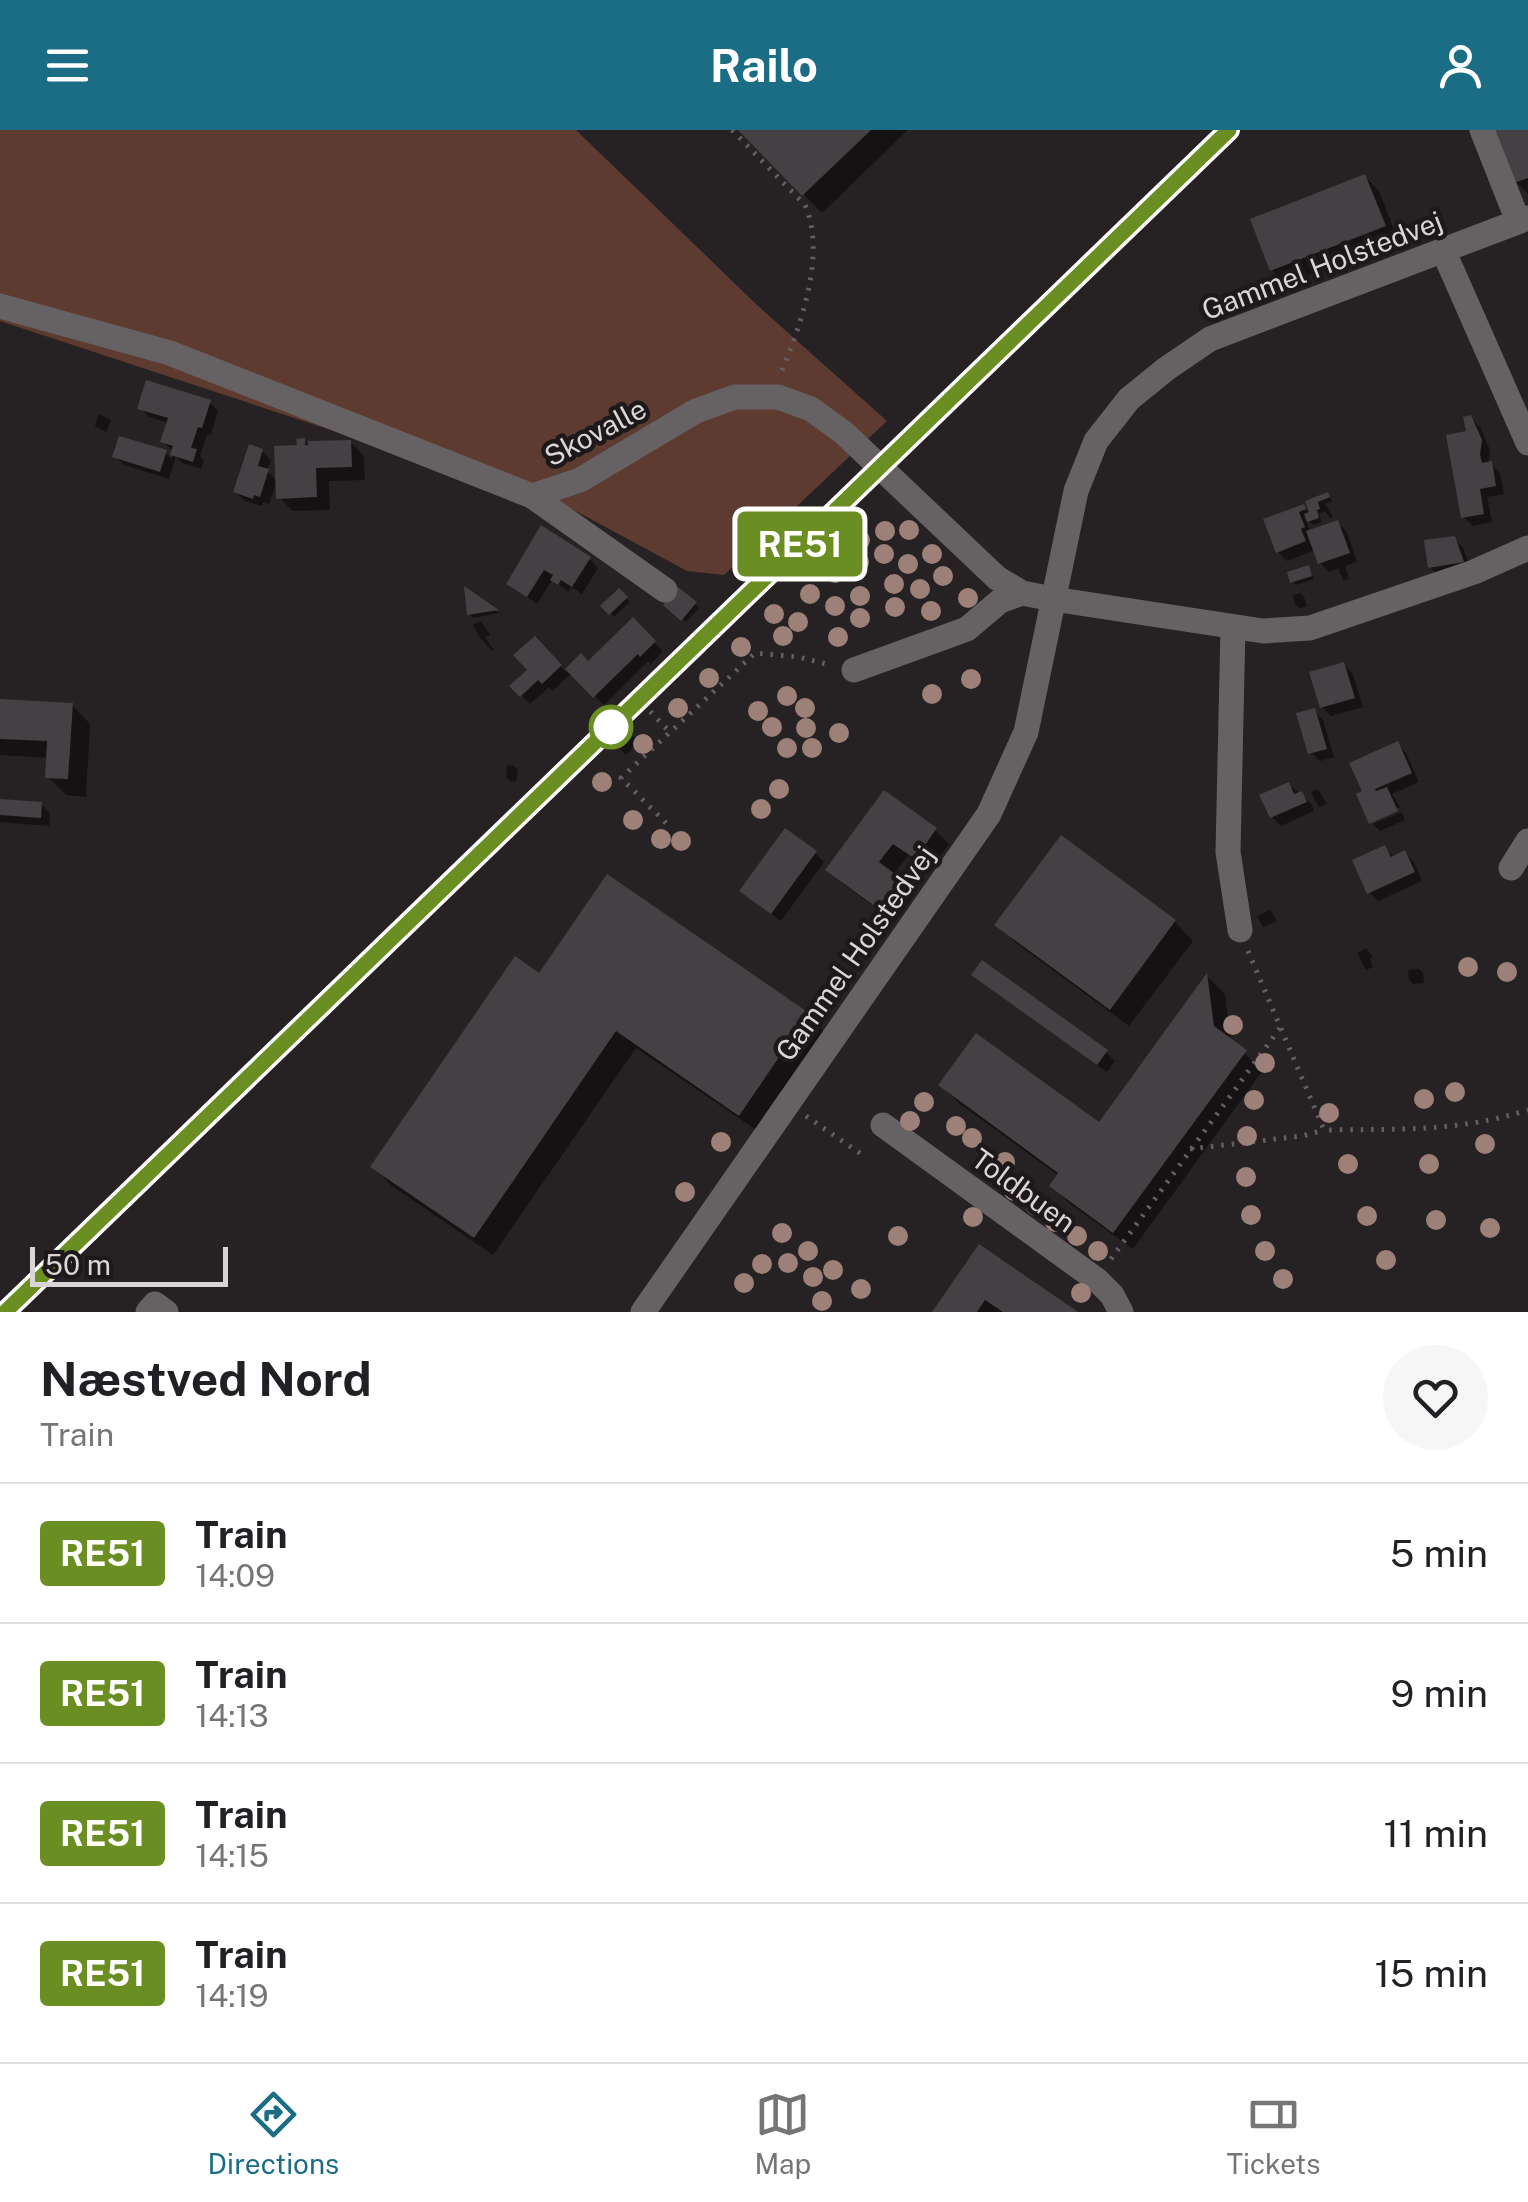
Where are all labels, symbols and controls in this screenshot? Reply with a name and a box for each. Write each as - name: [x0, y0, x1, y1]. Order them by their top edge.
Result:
- icon: menu: [40, 38, 95, 93]
- icon: person: [1433, 38, 1488, 93]
- text: Railo: [710, 39, 818, 92]
- street label: Gammel Holstedvej: [1197, 204, 1447, 326]
- street label: Skovalle: [539, 392, 651, 472]
- line badge: RE51: [730, 512, 870, 576]
- text: RE51: [757, 524, 843, 565]
- unlabelled marker: [590, 706, 632, 748]
- street label: Gammel Holstedvej: [768, 839, 942, 1067]
- street label: Toldbuen: [966, 1141, 1082, 1239]
- scale bar: [30, 1242, 228, 1286]
- text: 50 m: [45, 1248, 111, 1281]
- button: heart: [1383, 1345, 1488, 1450]
- text: Næstved Nord: [40, 1350, 372, 1407]
- text: Train: [40, 1416, 114, 1453]
- text: Train: [195, 1512, 288, 1557]
- text: 5 min: [1390, 1531, 1488, 1576]
- text: RE51: [60, 1533, 145, 1574]
- text: 14:09: [195, 1557, 275, 1594]
- text: Train: [195, 1652, 288, 1697]
- text: 9 min: [1391, 1671, 1488, 1716]
- text: RE51: [60, 1673, 145, 1714]
- text: 14:13: [195, 1697, 269, 1734]
- text: Train: [195, 1792, 288, 1837]
- text: 11 min: [1383, 1811, 1488, 1856]
- text: RE51: [60, 1813, 145, 1854]
- text: 14:15: [195, 1837, 269, 1874]
- text: Train: [195, 1932, 288, 1977]
- text: 15 min: [1375, 1951, 1488, 1996]
- text: RE51: [60, 1953, 145, 1994]
- text: 14:19: [195, 1977, 269, 2014]
- tab: Directions: [208, 2087, 339, 2180]
- tab: Map: [754, 2087, 811, 2180]
- tab: Tickets: [1226, 2087, 1320, 2180]

